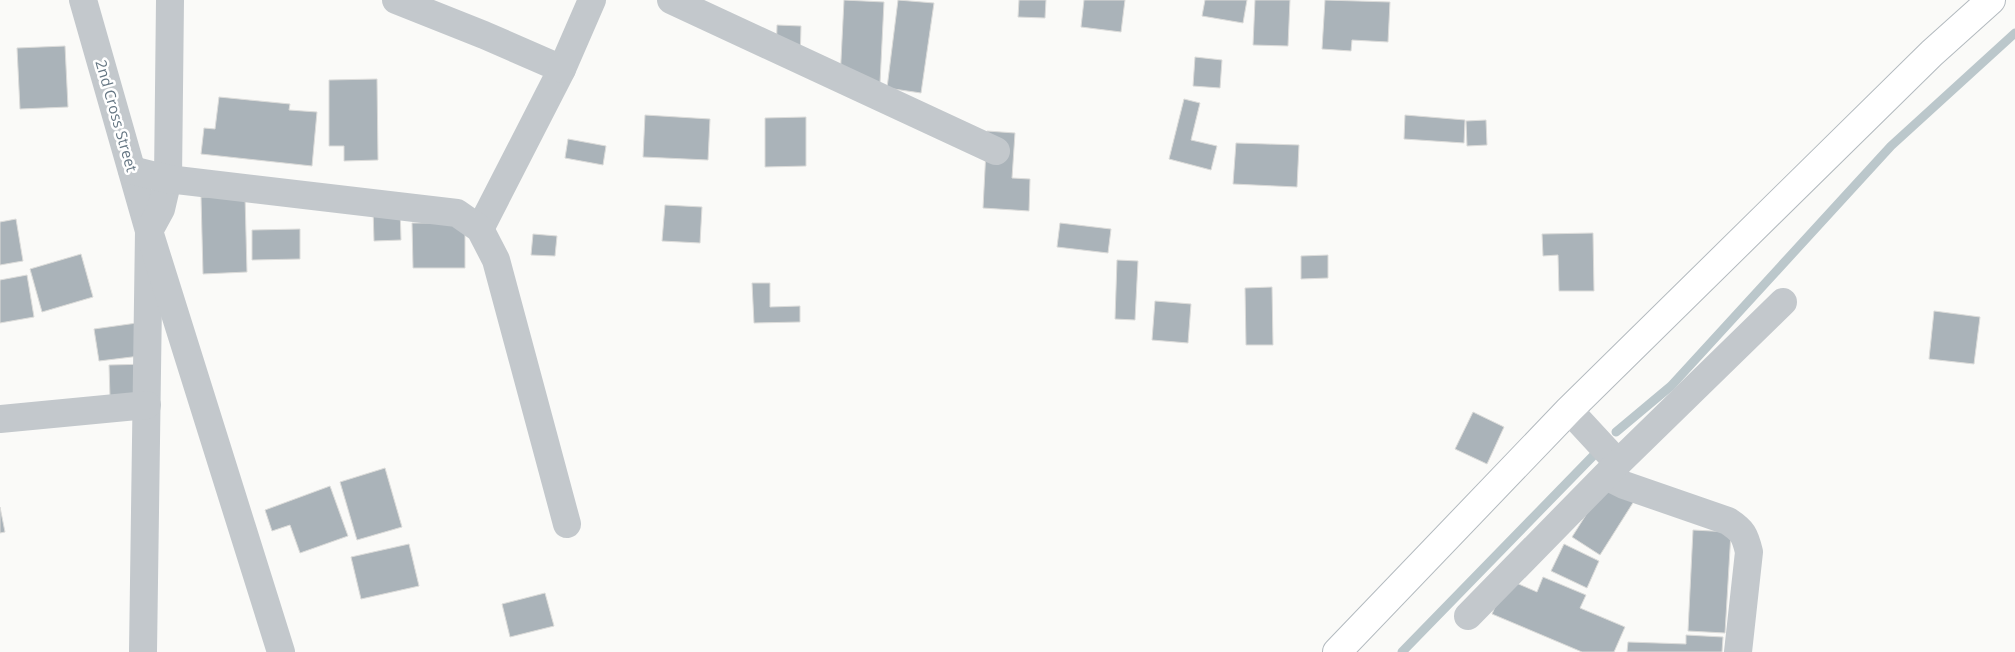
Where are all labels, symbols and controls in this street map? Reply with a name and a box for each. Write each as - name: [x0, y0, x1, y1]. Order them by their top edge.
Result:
- street label: 2nd Cross Street: [91, 57, 142, 174]

